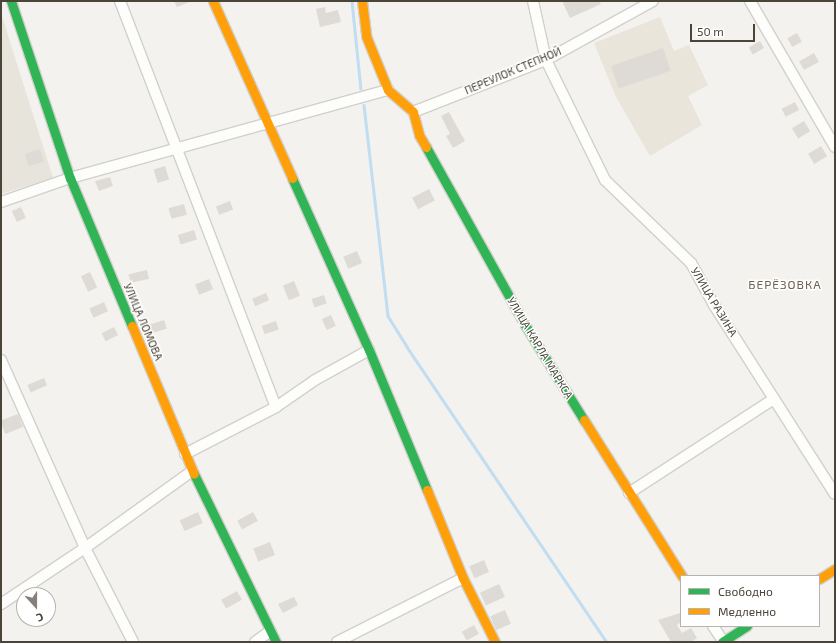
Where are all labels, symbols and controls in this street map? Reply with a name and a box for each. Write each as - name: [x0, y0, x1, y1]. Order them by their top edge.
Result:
- scale bar: [692, 16, 757, 42]
- text: 50 m: [697, 24, 724, 38]
- street label: ПЕРЕУЛОК СТЕПНОЙ: [463, 45, 563, 97]
- street label: УЛИЦА РАЗИНА: [688, 265, 740, 339]
- district label: БЕРЁЗОВКА: [748, 278, 822, 292]
- street label: УЛИЦА ЛОМОВА: [121, 281, 165, 363]
- street label: УЛИЦА КАРЛА МАРКСА: [504, 295, 576, 401]
- legend: [680, 575, 820, 627]
- text: Свободно: [718, 584, 773, 598]
- north arrow: [16, 587, 56, 627]
- text: Медленно: [718, 604, 776, 618]
- text: С: [35, 611, 45, 625]

